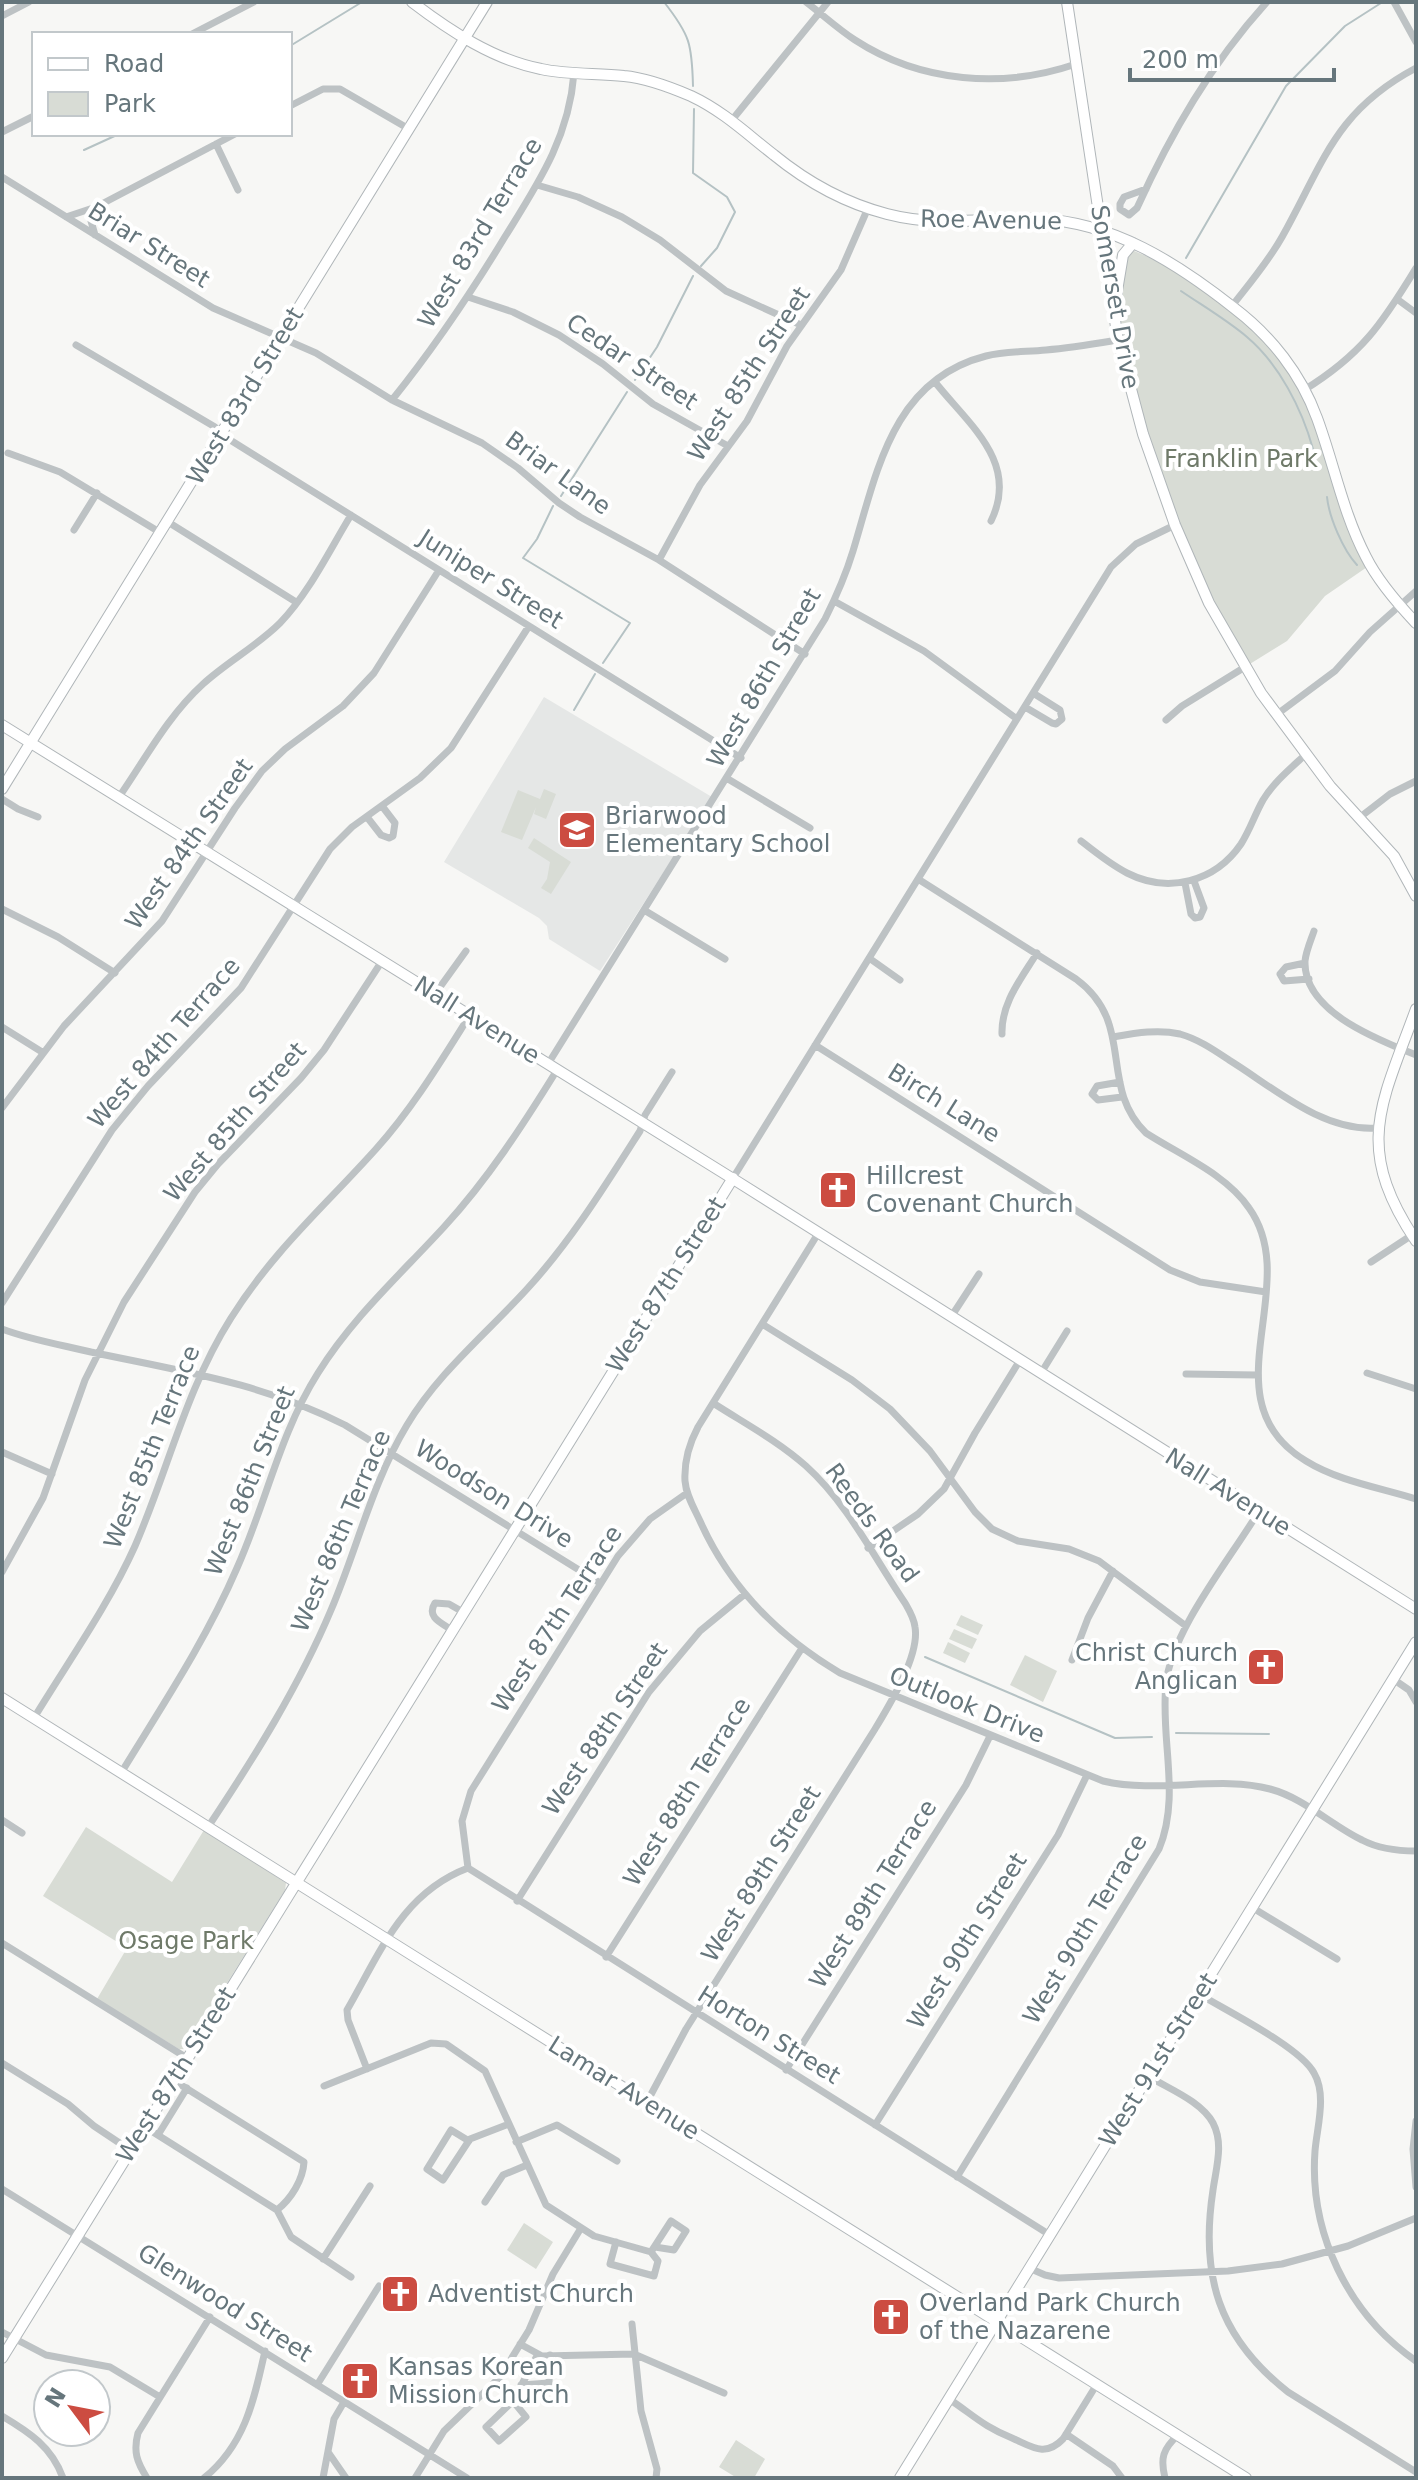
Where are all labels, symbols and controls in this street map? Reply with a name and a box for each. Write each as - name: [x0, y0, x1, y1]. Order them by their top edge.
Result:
- legend: [32, 32, 292, 136]
- scale bar: [1130, 32, 1334, 82]
- text: 200 m: [1142, 46, 1219, 74]
- text: Road: [104, 50, 164, 78]
- text: Park: [104, 90, 156, 118]
- street label: West 83rd Terrace: [412, 133, 548, 333]
- street label: Briar Street: [83, 197, 215, 293]
- street label: Somerset Drive: [1085, 203, 1145, 391]
- street label: Roe Avenue: [920, 205, 1062, 235]
- street label: West 85th Street: [682, 282, 816, 466]
- street label: West 83rd Street: [181, 302, 309, 490]
- street label: Cedar Street: [561, 308, 703, 416]
- street label: Briar Lane: [500, 425, 616, 521]
- park label: Franklin Park: [1164, 445, 1318, 473]
- street label: Juniper Street: [412, 522, 568, 634]
- street label: West 86th Street: [701, 583, 827, 773]
- street label: West 84th Street: [119, 753, 259, 935]
- place label: Briarwood Elementary School: [605, 802, 830, 858]
- school or university icon: Briarwood Elementary School: [556, 809, 598, 851]
- street label: West 84th Terrace: [82, 952, 246, 1134]
- street label: Nall Avenue: [409, 970, 545, 1070]
- street label: West 85th Street: [158, 1036, 312, 1208]
- street label: Birch Lane: [883, 1058, 1005, 1148]
- place label: Hillcrest Covenant Church: [866, 1162, 1074, 1218]
- church icon: Hillcrest Covenant Church: [817, 1169, 859, 1211]
- street label: West 87th Street: [601, 1192, 731, 1378]
- street label: West 85th Terrace: [98, 1341, 206, 1553]
- street label: West 86th Street: [199, 1382, 301, 1580]
- street label: West 86th Terrace: [286, 1426, 396, 1636]
- street label: Woodson Drive: [410, 1434, 578, 1554]
- street label: Nall Avenue: [1160, 1442, 1296, 1542]
- street label: Reeds Road: [819, 1458, 925, 1588]
- street label: West 87th Terrace: [486, 1520, 628, 1718]
- street label: West 88th Street: [537, 1637, 673, 1821]
- place label: Christ Church Anglican: [1075, 1639, 1238, 1695]
- church icon: Christ Church Anglican: [1245, 1646, 1287, 1688]
- street label: Outlook Drive: [885, 1661, 1049, 1749]
- street label: West 88th Terrace: [618, 1693, 756, 1891]
- street label: West 89th Street: [696, 1781, 826, 1967]
- street label: West 89th Terrace: [804, 1795, 942, 1993]
- street label: West 90th Terrace: [1017, 1829, 1153, 2029]
- street label: West 90th Street: [902, 1848, 1032, 2034]
- park label: Osage Park: [118, 1927, 254, 1955]
- street label: West 91st Street: [1093, 1968, 1223, 2152]
- street label: Horton Street: [693, 1980, 845, 2090]
- street label: West 87th Street: [111, 1982, 241, 2168]
- street label: Lamar Avenue: [543, 2030, 705, 2146]
- street label: Glenwood Street: [133, 2238, 317, 2368]
- church icon: Adventist Church: [379, 2273, 421, 2315]
- place label: Adventist Church: [428, 2280, 634, 2308]
- place label: Overland Park Church of the Nazarene: [919, 2289, 1181, 2345]
- church icon: Overland Park Church of the Nazarene: [870, 2296, 912, 2338]
- place label: Kansas Korean Mission Church: [388, 2353, 570, 2409]
- church icon: Kansas Korean Mission Church: [339, 2360, 381, 2402]
- north arrow: [32, 2368, 112, 2448]
- text: N: [40, 2383, 71, 2412]

